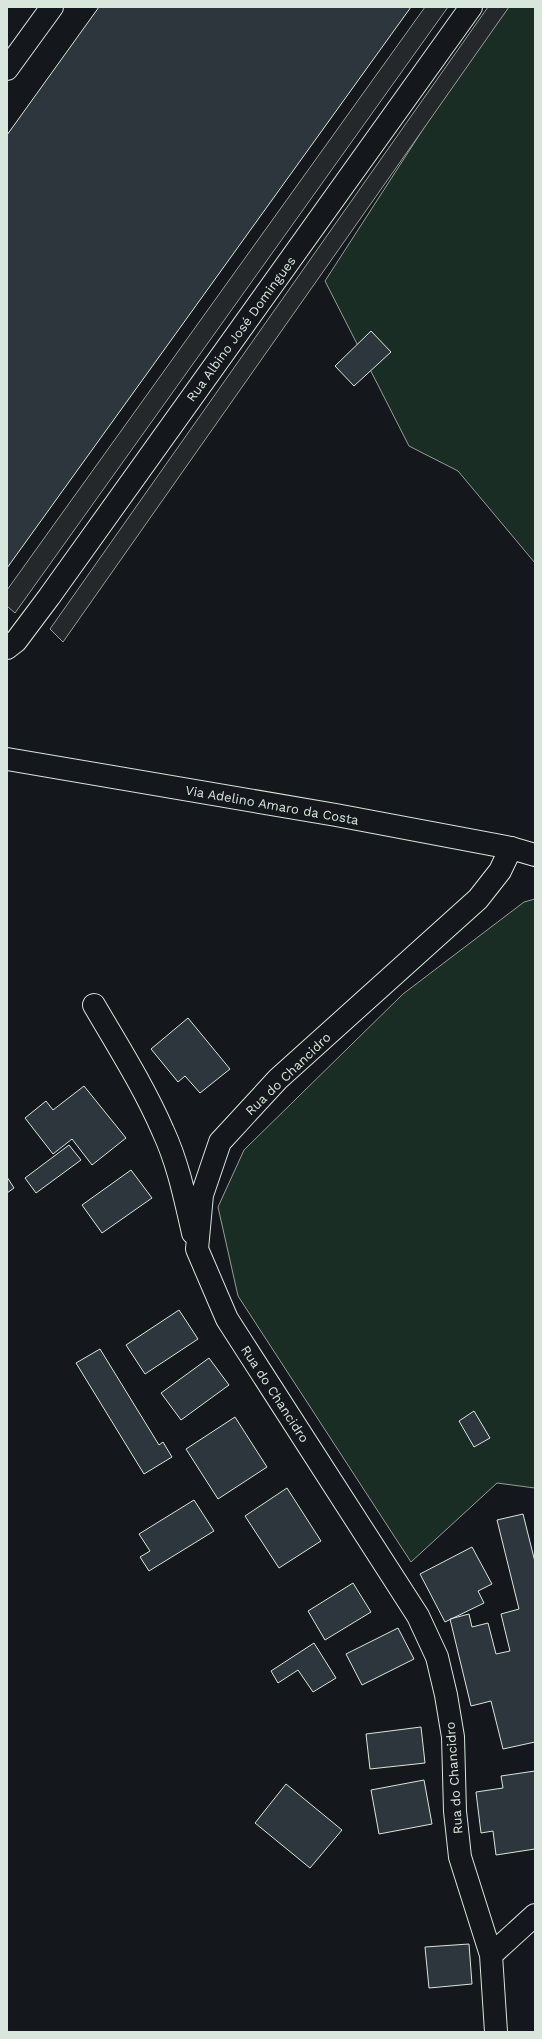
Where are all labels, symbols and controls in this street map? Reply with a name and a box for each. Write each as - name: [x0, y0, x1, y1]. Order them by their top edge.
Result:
- street label: Rua Albino José Domingues: [183, 253, 299, 405]
- street label: Via Adelino Amaro da Costa: [184, 782, 361, 828]
- street label: Rua do Chancidro: [242, 1029, 334, 1118]
- street label: Rua do Chancidro: [238, 1343, 312, 1445]
- street label: Rua do Chancidro: [443, 1721, 465, 1835]

